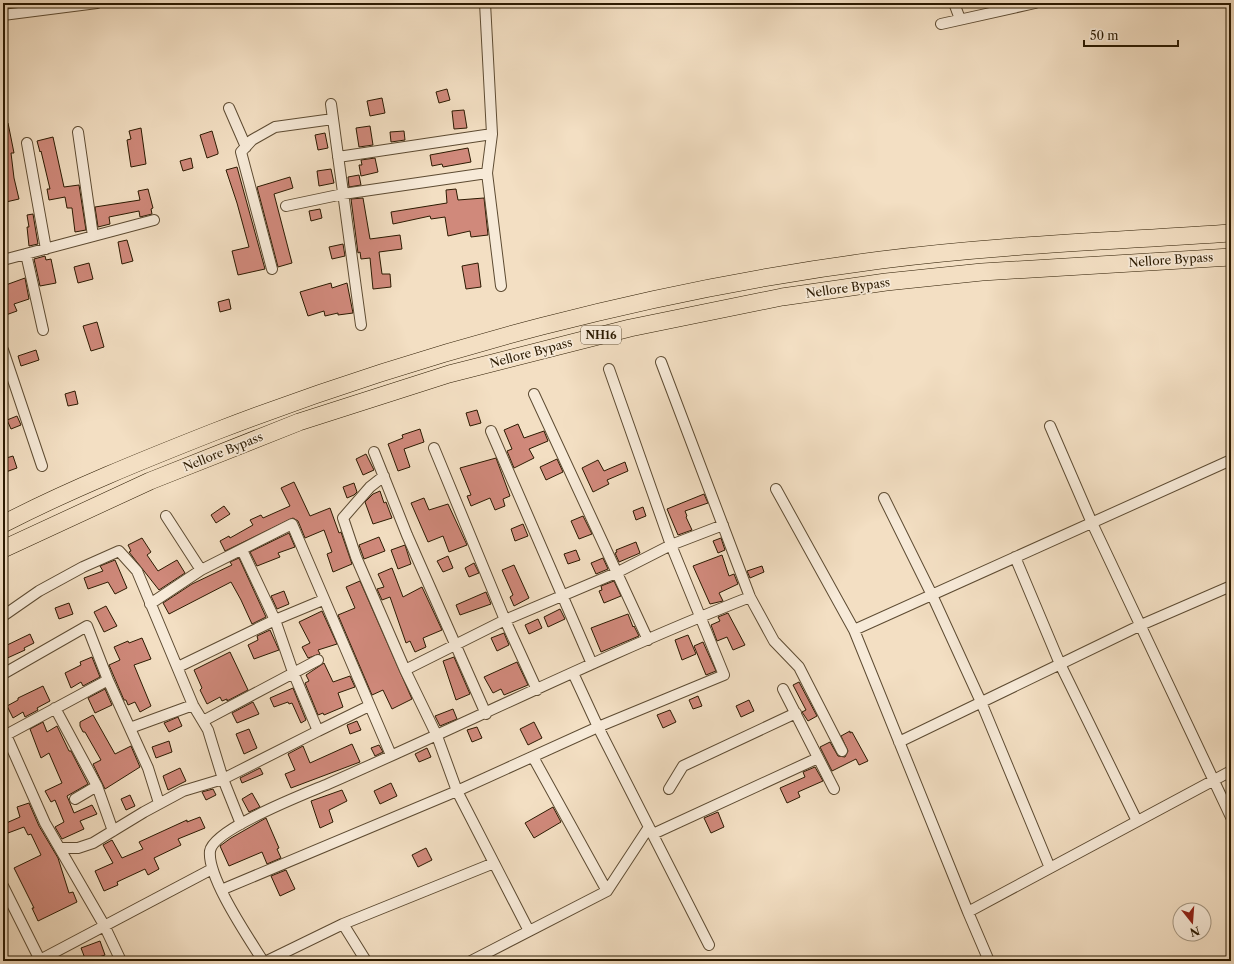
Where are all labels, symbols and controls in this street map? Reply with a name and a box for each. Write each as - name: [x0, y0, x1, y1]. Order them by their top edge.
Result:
- scale bar: [1084, 22, 1178, 48]
- text: 50 m: [1090, 28, 1119, 43]
- street label: Nellore Bypass: [1128, 249, 1214, 270]
- street label: Nellore Bypass: [805, 274, 891, 301]
- road number: NH16: [581, 326, 621, 344]
- street label: Nellore Bypass: [488, 334, 574, 371]
- street label: Nellore Bypass: [181, 429, 265, 474]
- north arrow: [1172, 902, 1212, 942]
- text: N: [1188, 923, 1202, 940]

